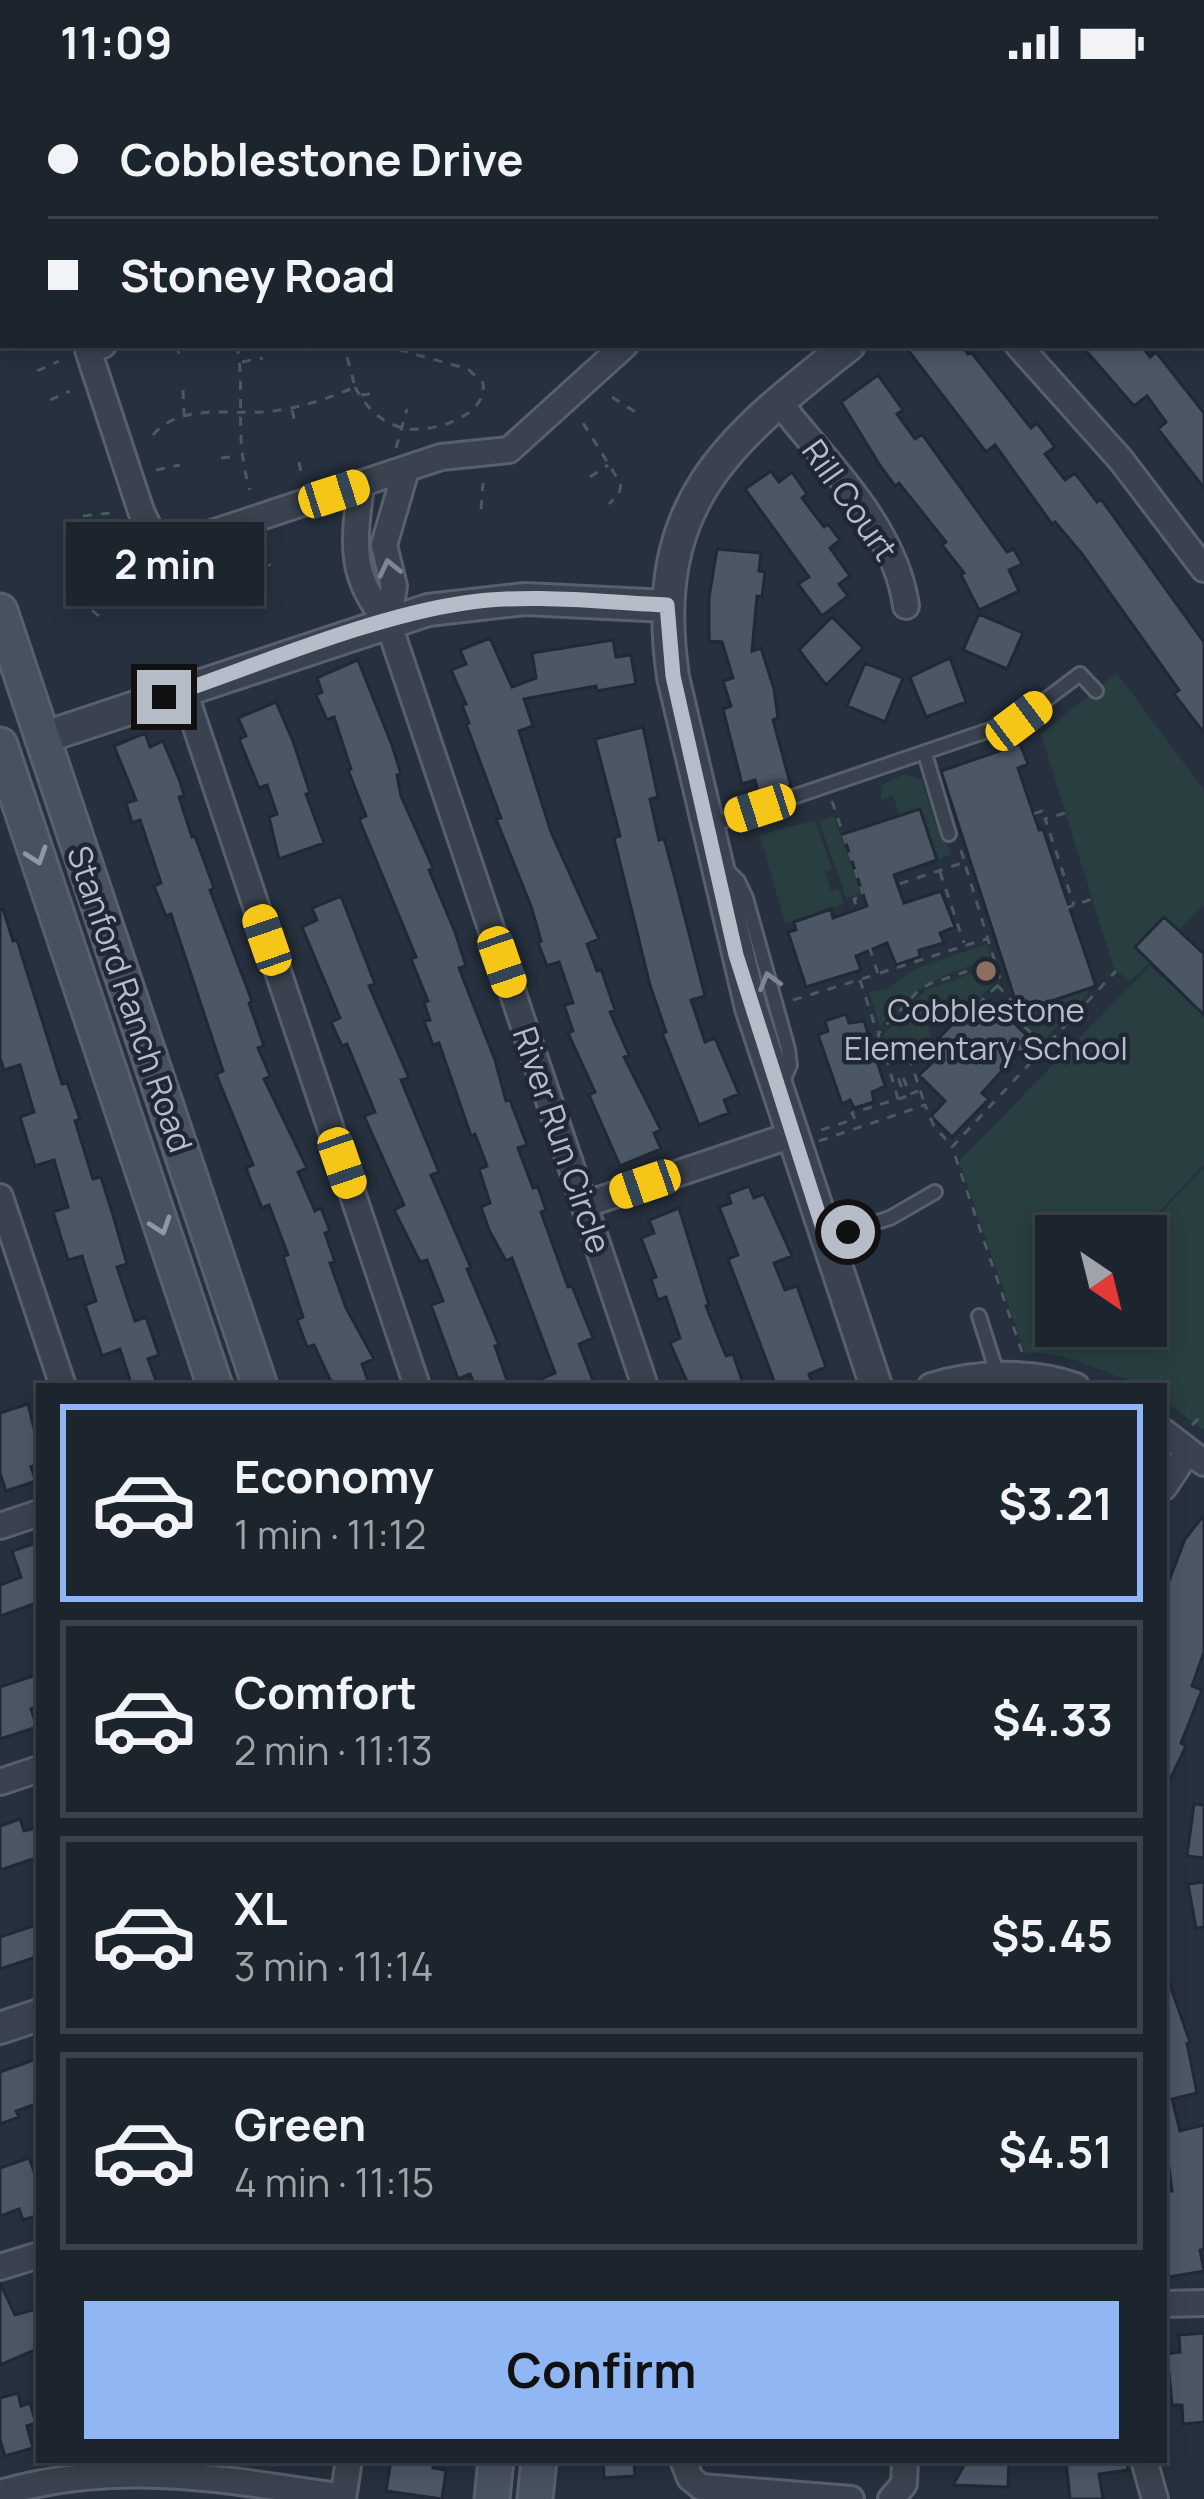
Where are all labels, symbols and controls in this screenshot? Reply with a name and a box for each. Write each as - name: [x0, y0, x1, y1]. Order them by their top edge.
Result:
- text: 11:09: [60, 11, 172, 73]
- text: Cobblestone Drive: [120, 128, 524, 190]
- text: Stoney Road: [120, 244, 395, 306]
- street label: Rill Court: [792, 430, 909, 569]
- car: [294, 466, 374, 522]
- callout: 2 min: [65, 523, 263, 607]
- text: 2 min: [114, 537, 216, 591]
- one-way arrow: [378, 558, 403, 579]
- route end: [137, 670, 191, 724]
- car: [979, 685, 1059, 757]
- car: [720, 780, 800, 836]
- street label: Stanford Ranch Road: [57, 840, 204, 1158]
- one-way arrow: [23, 844, 47, 865]
- car: [238, 900, 296, 980]
- car: [473, 922, 531, 1002]
- marker: Cobblestone Elementary School: [973, 958, 999, 984]
- one-way arrow: [759, 971, 784, 992]
- place label: Cobblestone Elementary School: [844, 987, 1128, 1070]
- street label: River Run Circle: [503, 1021, 622, 1259]
- car: [313, 1123, 371, 1203]
- car: [605, 1155, 685, 1213]
- route start: [821, 1205, 875, 1259]
- one-way arrow: [147, 1214, 172, 1235]
- north arrow: [1035, 1215, 1167, 1347]
- map controls: [1035, 1215, 1167, 1347]
- text: Economy: [234, 1445, 434, 1507]
- icon: car: [90, 1449, 198, 1557]
- text: $3.21: [998, 1472, 1113, 1534]
- text: 1 min · 11:12: [234, 1507, 426, 1561]
- text: Comfort: [234, 1661, 417, 1723]
- icon: car: [90, 1665, 198, 1773]
- text: $4.33: [992, 1688, 1113, 1750]
- text: 2 min · 11:13: [234, 1723, 433, 1777]
- text: XL: [234, 1877, 288, 1939]
- icon: car: [90, 1881, 198, 1989]
- text: $5.45: [991, 1904, 1113, 1966]
- text: 3 min · 11:14: [234, 1939, 433, 1993]
- text: Green: [234, 2093, 366, 2155]
- icon: car: [90, 2097, 198, 2205]
- text: $4.51: [999, 2120, 1113, 2182]
- text: 4 min · 11:15: [234, 2155, 434, 2209]
- button: Confirm: [84, 2301, 1119, 2439]

